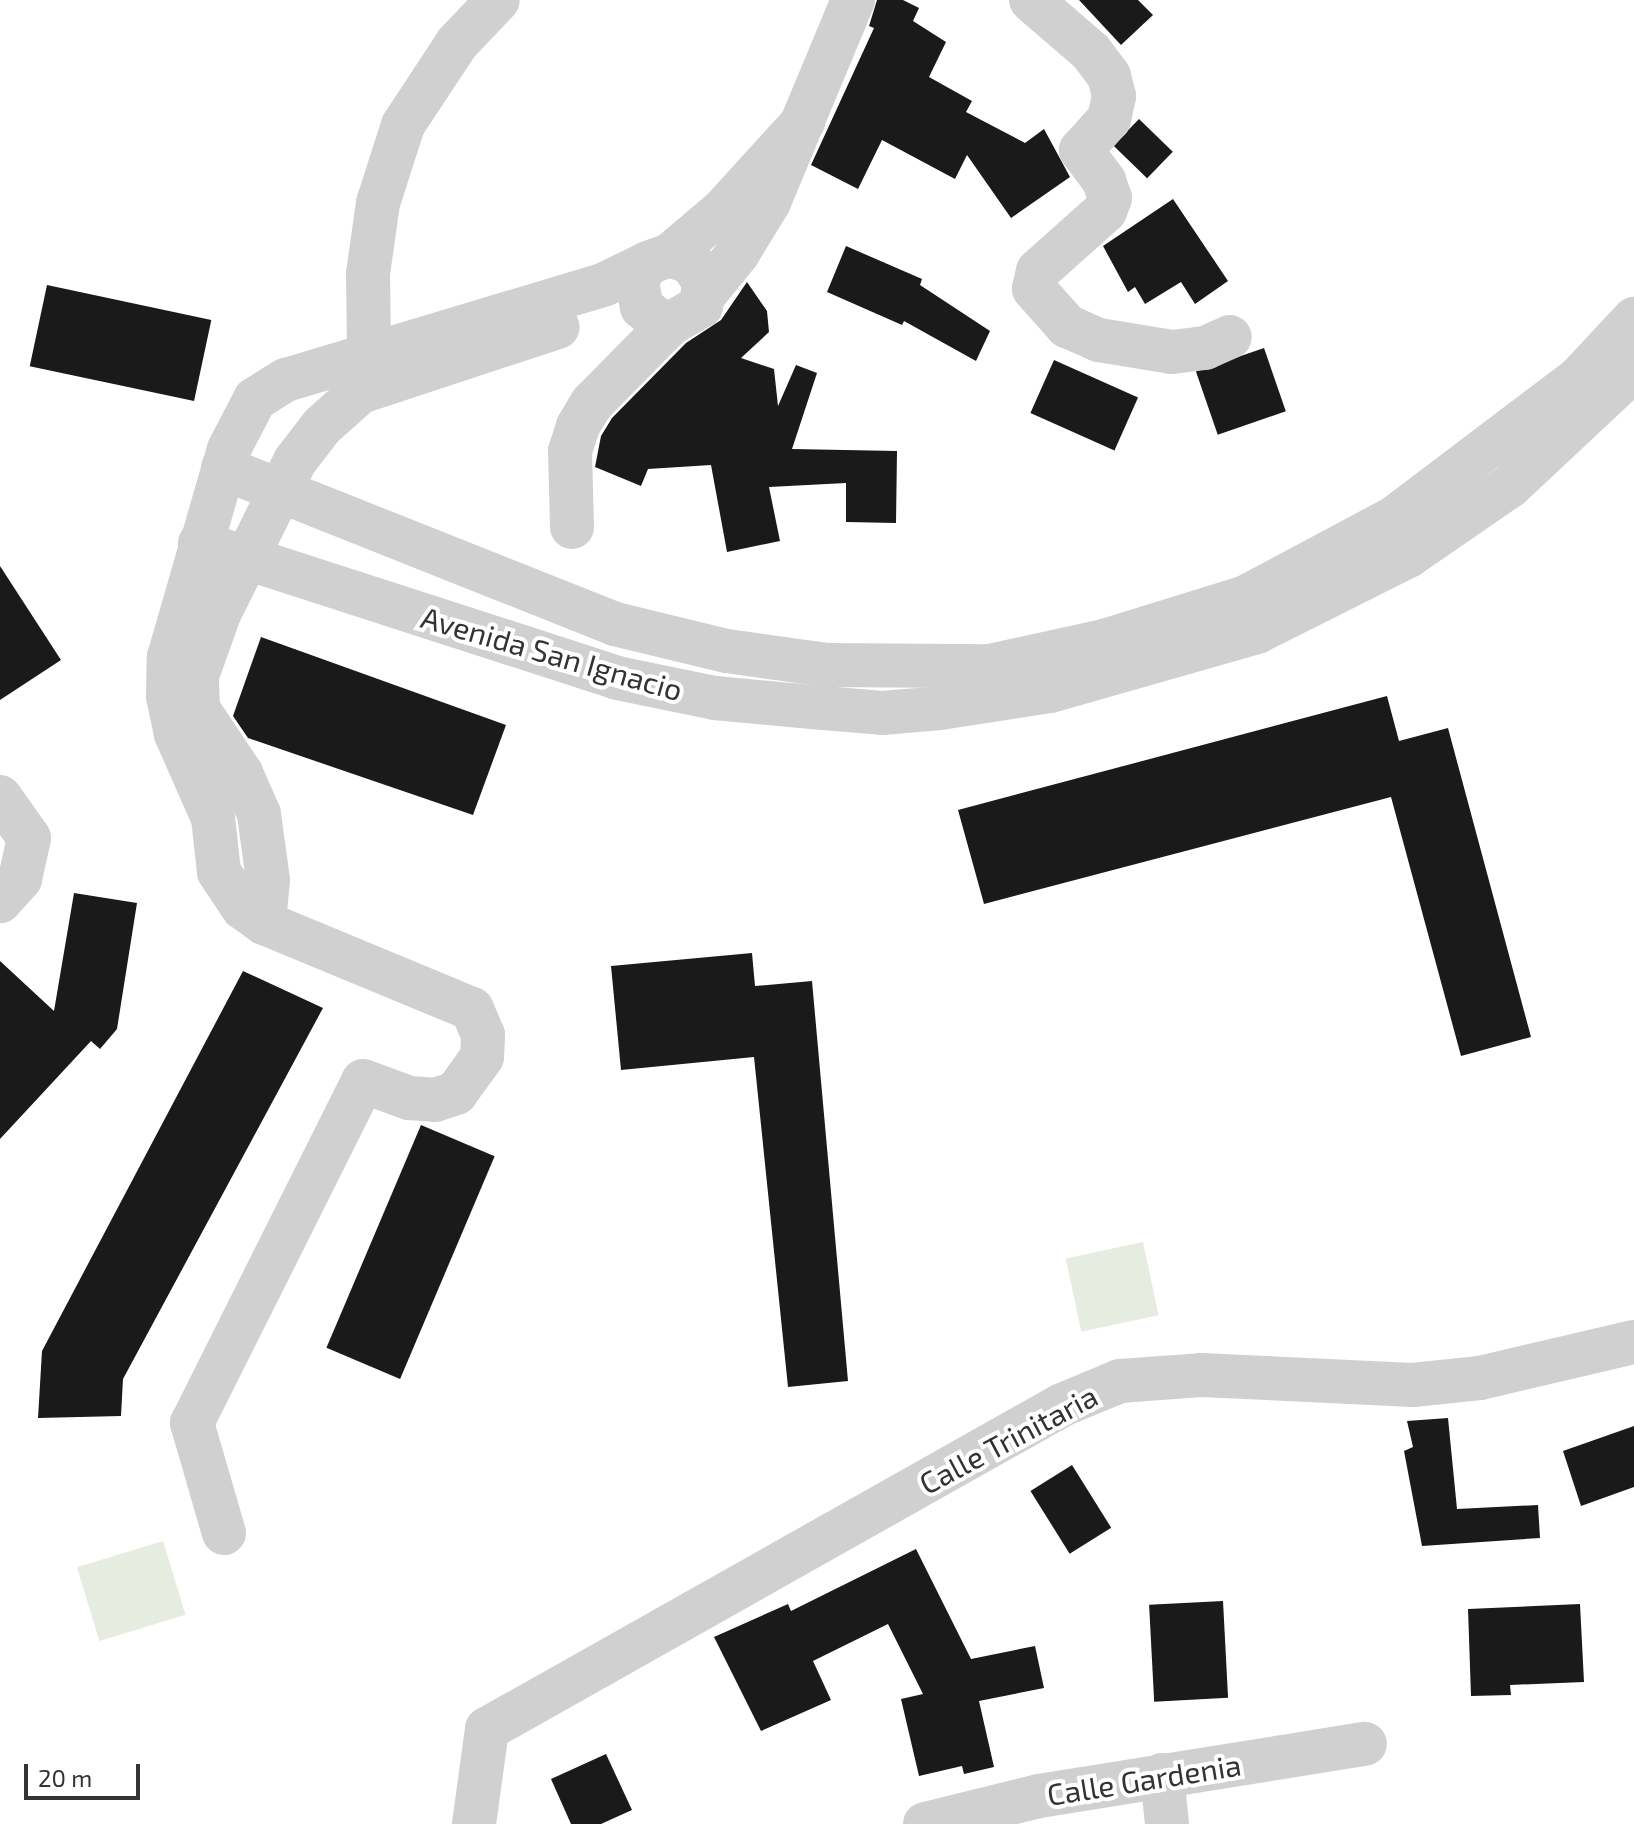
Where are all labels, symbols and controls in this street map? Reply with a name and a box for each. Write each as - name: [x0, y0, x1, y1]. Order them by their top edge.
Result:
- street label: Avenida San Ignacio: [417, 598, 687, 708]
- street label: Calle Trinitaria: [913, 1377, 1103, 1501]
- street label: Calle Gardenia: [1044, 1746, 1244, 1812]
- scale bar: [28, 1748, 144, 1798]
- text: 20 m: [38, 1763, 92, 1792]

